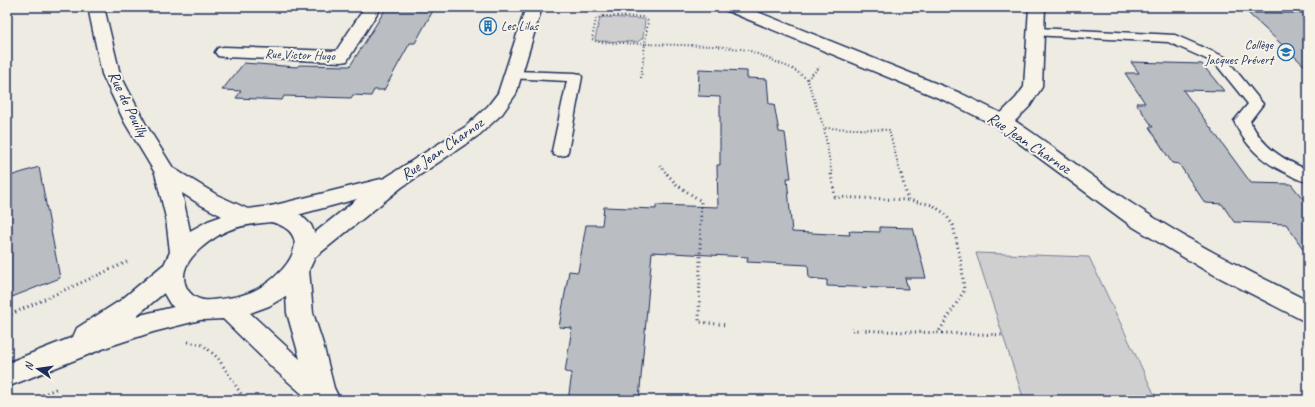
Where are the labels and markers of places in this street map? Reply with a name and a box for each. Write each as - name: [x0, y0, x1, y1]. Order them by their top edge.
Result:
- building icon: Les Lilas: [478, 16, 498, 36]
- place label: Les Lilas: [501, 18, 540, 34]
- place label: Collège Jacques Prévert: [1204, 37, 1275, 68]
- school or university icon: Collège Jacques Prévert: [1276, 42, 1296, 62]

